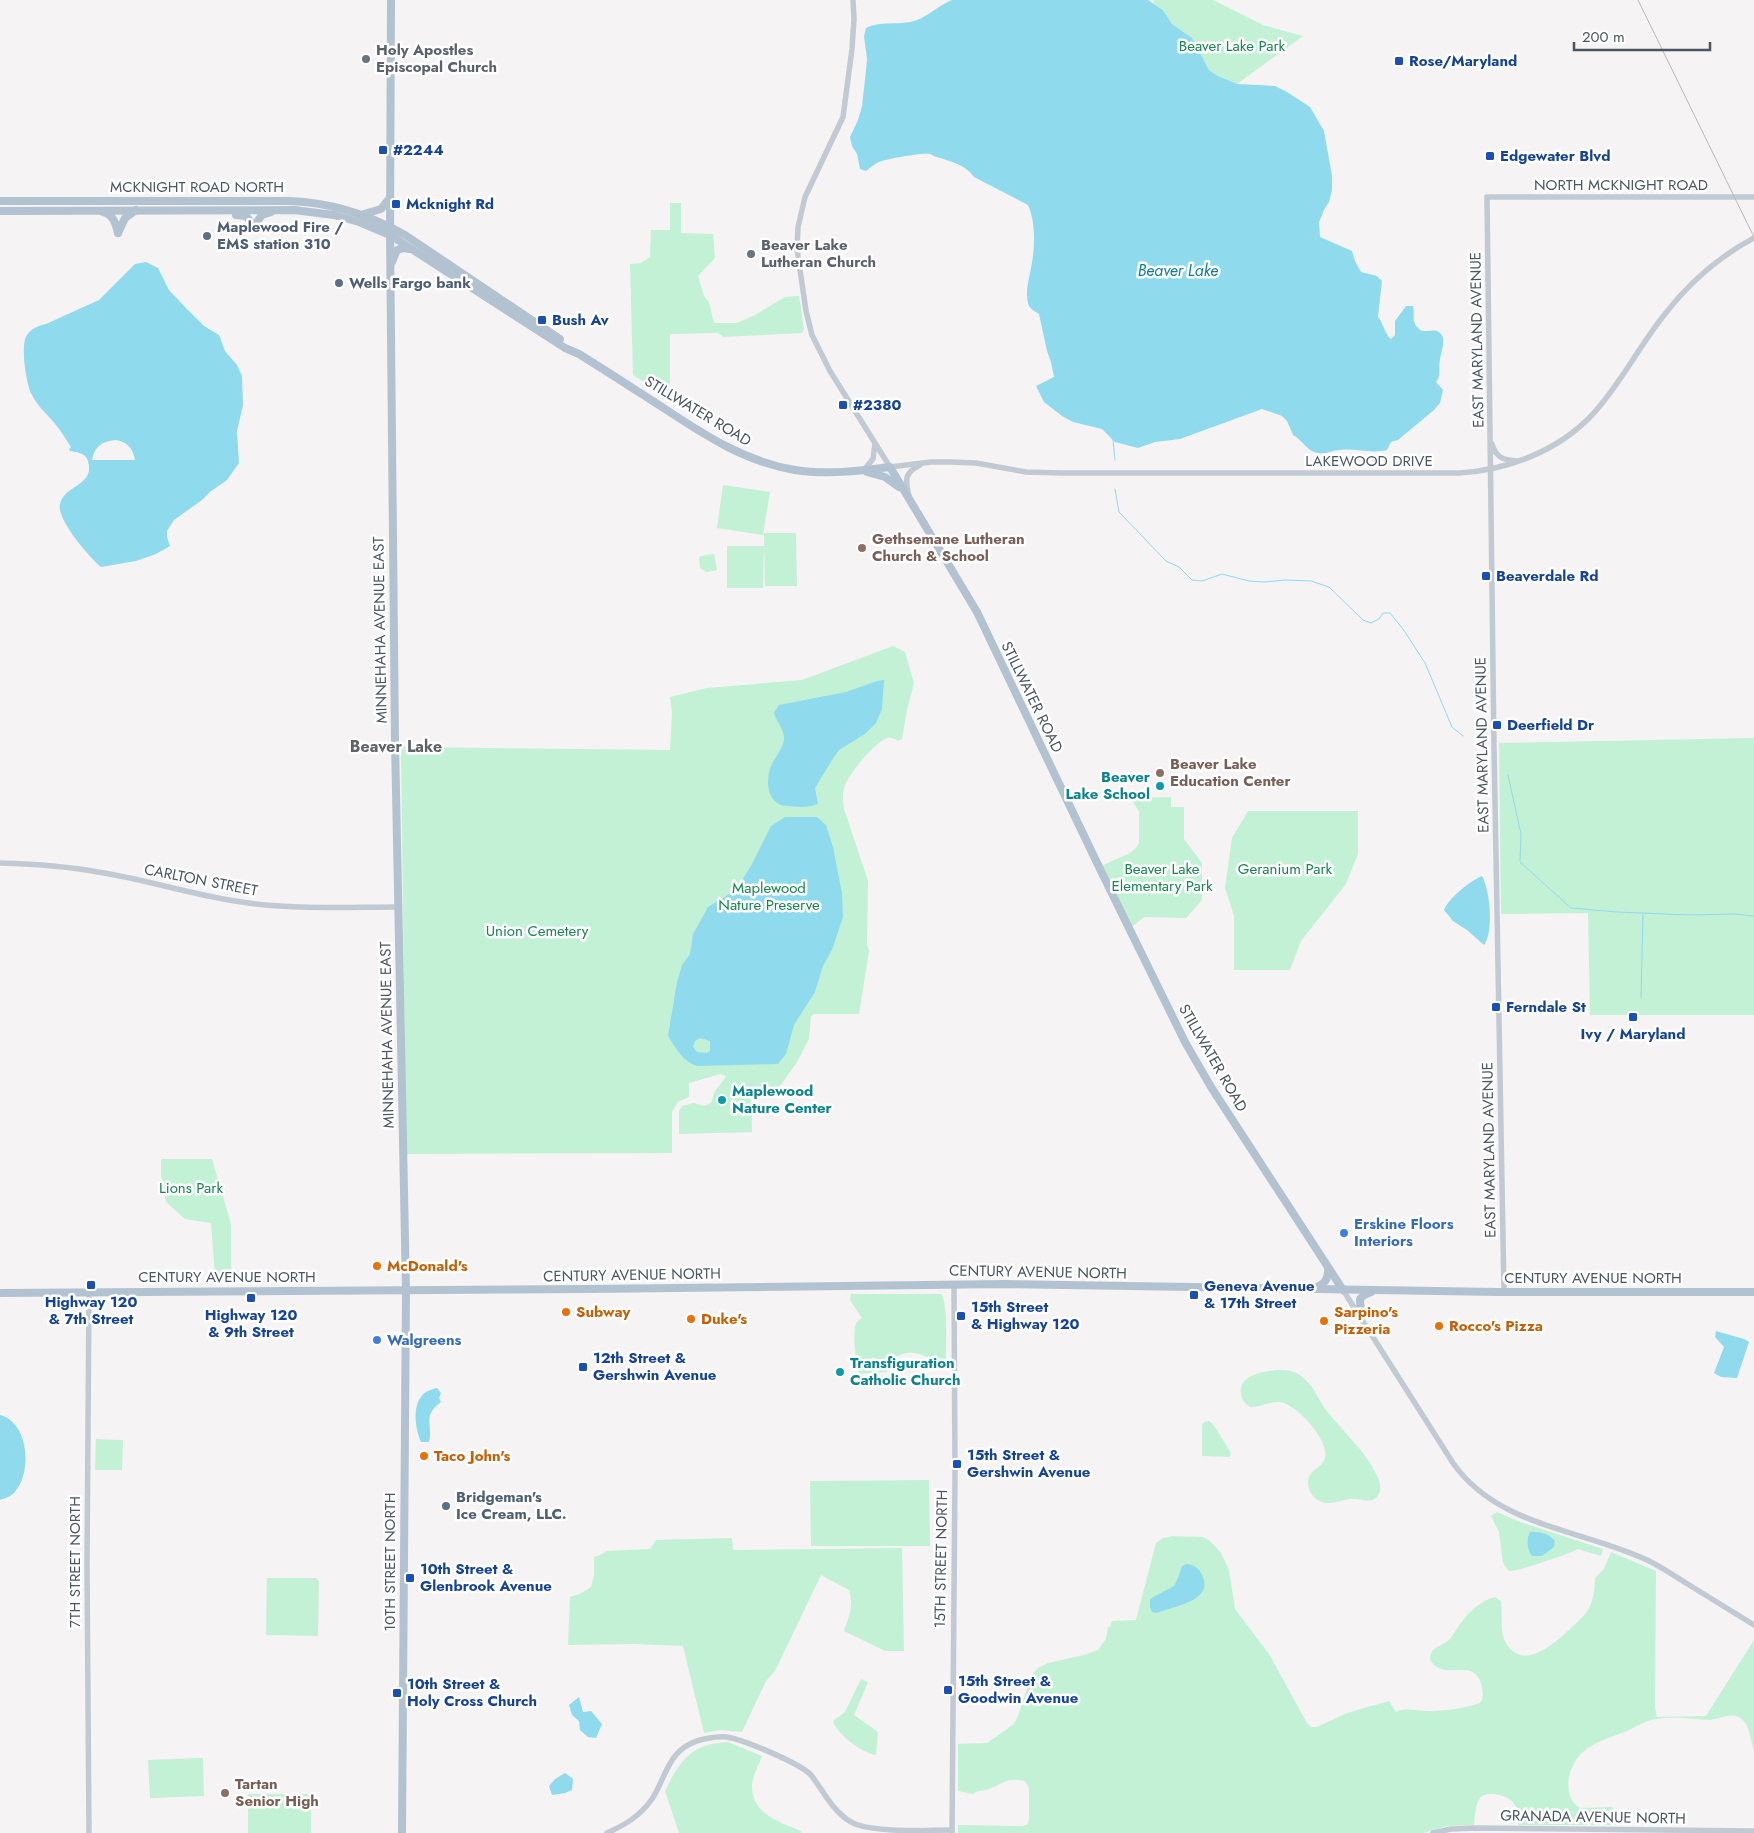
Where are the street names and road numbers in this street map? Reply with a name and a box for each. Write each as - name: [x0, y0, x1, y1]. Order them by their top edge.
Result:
- street label: NORTH MCKNIGHT ROAD: [1534, 174, 1708, 196]
- street label: MCKNIGHT ROAD NORTH: [110, 176, 284, 198]
- street label: EAST MARYLAND AVENUE: [1464, 252, 1490, 428]
- street label: STILLWATER ROAD: [640, 370, 756, 452]
- street label: LAKEWOOD DRIVE: [1305, 450, 1433, 472]
- street label: MINNEHAHA AVENUE EAST: [367, 536, 393, 724]
- street label: STILLWATER ROAD: [996, 638, 1068, 756]
- street label: EAST MARYLAND AVENUE: [1469, 657, 1495, 833]
- street label: CARLTON STREET: [142, 858, 260, 902]
- street label: MINNEHAHA AVENUE EAST: [374, 941, 400, 1129]
- street label: STILLWATER ROAD: [1173, 1000, 1253, 1116]
- street label: EAST MARYLAND AVENUE: [1476, 1062, 1502, 1238]
- street label: CENTURY AVENUE NORTH: [949, 1259, 1127, 1285]
- street label: CENTURY AVENUE NORTH: [543, 1262, 721, 1288]
- street label: CENTURY AVENUE NORTH: [138, 1266, 316, 1288]
- street label: CENTURY AVENUE NORTH: [1504, 1267, 1682, 1289]
- street label: 15TH STREET NORTH: [929, 1490, 953, 1628]
- street label: 10TH STREET NORTH: [379, 1492, 401, 1632]
- street label: 7TH STREET NORTH: [64, 1496, 86, 1628]
- street label: GRANADA AVENUE NORTH: [1500, 1804, 1686, 1830]

